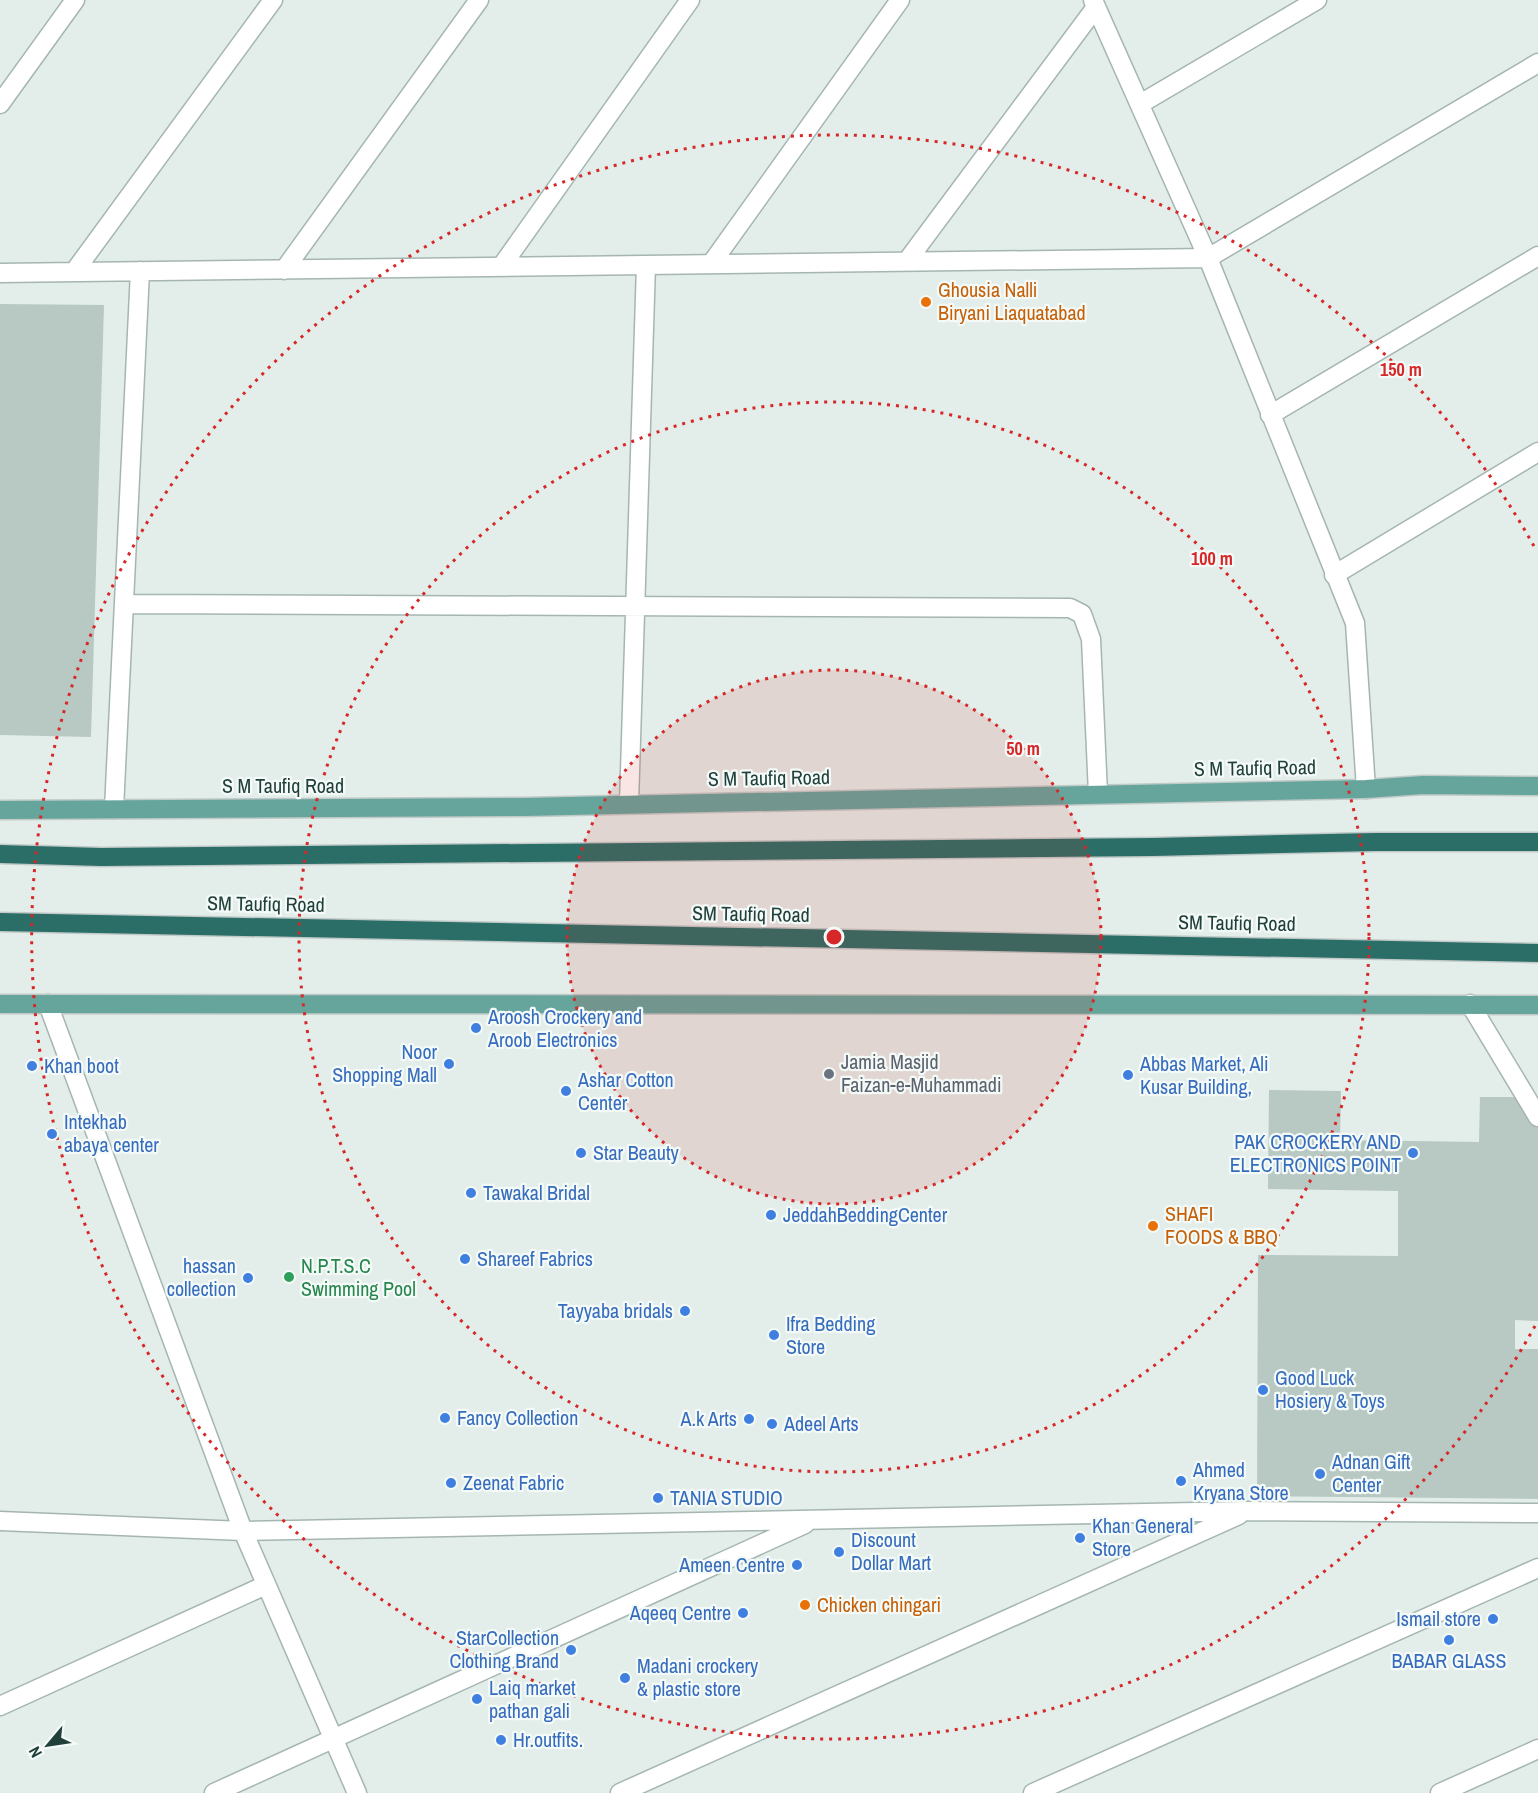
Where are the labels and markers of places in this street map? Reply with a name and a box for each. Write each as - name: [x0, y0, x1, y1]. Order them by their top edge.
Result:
- place label: Ghousia Nalli Biryani Liaquatabad: [938, 276, 1086, 326]
- marker: Ghousia Nalli Biryani Liaquatabad: [919, 295, 933, 309]
- centre of rings: [824, 927, 844, 947]
- place label: Aroosh Crockery and Aroob Electronics: [487, 1003, 642, 1053]
- marker: Aroosh Crockery and Aroob Electronics: [469, 1021, 483, 1035]
- place label: Noor Shopping Mall: [332, 1038, 438, 1088]
- place label: Jamia Masjid Faizan-e-Muhammadi: [841, 1048, 1002, 1098]
- place label: Abbas Market, Ali Kusar Building,: [1139, 1050, 1269, 1100]
- place label: Khan boot: [44, 1052, 119, 1079]
- marker: Noor Shopping Mall: [442, 1057, 456, 1071]
- marker: Khan boot: [25, 1059, 39, 1073]
- place label: Ashar Cotton Center: [577, 1066, 674, 1116]
- marker: Jamia Masjid Faizan-e-Muhammadi: [822, 1067, 836, 1081]
- marker: Abbas Market, Ali Kusar Building,: [1121, 1068, 1135, 1082]
- marker: Ashar Cotton Center: [559, 1084, 573, 1098]
- place label: Intekhab abaya center: [64, 1108, 159, 1158]
- marker: Intekhab abaya center: [45, 1127, 59, 1141]
- place label: PAK CROCKERY AND ELECTRONICS POINT: [1230, 1128, 1401, 1178]
- place label: Star Beauty: [593, 1139, 679, 1166]
- marker: Star Beauty: [574, 1146, 588, 1160]
- marker: PAK CROCKERY AND ELECTRONICS POINT: [1406, 1146, 1420, 1160]
- place label: Tawakal Bridal: [483, 1179, 590, 1206]
- marker: Tawakal Bridal: [464, 1186, 478, 1200]
- place label: SHAFI FOODS & BBQ: [1165, 1200, 1278, 1250]
- place label: JeddahBeddingCenter: [783, 1201, 948, 1228]
- marker: JeddahBeddingCenter: [764, 1208, 778, 1222]
- marker: SHAFI FOODS & BBQ: [1146, 1219, 1160, 1233]
- place label: Shareef Fabrics: [477, 1245, 593, 1272]
- place label: hassan collection: [167, 1252, 236, 1302]
- place label: N.P.T.S.C Swimming Pool: [301, 1252, 416, 1302]
- marker: Shareef Fabrics: [458, 1252, 472, 1266]
- marker: N.P.T.S.C Swimming Pool: [282, 1270, 296, 1284]
- marker: hassan collection: [241, 1271, 255, 1285]
- place label: Tayyaba bridals: [558, 1297, 673, 1324]
- marker: Tayyaba bridals: [678, 1304, 692, 1318]
- place label: Ifra Bedding Store: [786, 1310, 875, 1360]
- marker: Ifra Bedding Store: [767, 1328, 781, 1342]
- place label: Good Luck Hosiery & Toys: [1275, 1364, 1385, 1414]
- marker: Good Luck Hosiery & Toys: [1256, 1383, 1270, 1397]
- place label: Fancy Collection: [457, 1404, 578, 1431]
- place label: A.k Arts: [679, 1405, 737, 1432]
- place label: Adeel Arts: [783, 1410, 859, 1437]
- marker: Fancy Collection: [438, 1411, 452, 1425]
- marker: A.k Arts: [742, 1412, 756, 1426]
- marker: Adeel Arts: [765, 1417, 779, 1431]
- place label: Adnan Gift Center: [1331, 1448, 1411, 1498]
- place label: Ahmed Kryana Store: [1192, 1456, 1289, 1506]
- marker: Adnan Gift Center: [1313, 1467, 1327, 1481]
- place label: Zeenat Fabric: [463, 1469, 564, 1496]
- marker: Ahmed Kryana Store: [1174, 1474, 1188, 1488]
- marker: Zeenat Fabric: [444, 1476, 458, 1490]
- place label: TANIA STUDIO: [670, 1484, 783, 1511]
- marker: TANIA STUDIO: [651, 1491, 665, 1505]
- place label: Khan General Store: [1092, 1512, 1193, 1562]
- place label: Discount Dollar Mart: [851, 1526, 932, 1576]
- marker: Khan General Store: [1073, 1531, 1087, 1545]
- marker: Discount Dollar Mart: [832, 1545, 846, 1559]
- place label: Ameen Centre: [678, 1551, 785, 1578]
- marker: Ameen Centre: [790, 1558, 804, 1572]
- place label: Chicken chingari: [817, 1591, 941, 1618]
- marker: Chicken chingari: [798, 1598, 812, 1612]
- place label: Aqeeq Centre: [629, 1599, 731, 1626]
- place label: Ismail store: [1396, 1605, 1481, 1632]
- marker: Aqeeq Centre: [736, 1606, 750, 1620]
- marker: Ismail store: [1486, 1612, 1500, 1626]
- place label: StarCollection Clothing Brand: [450, 1624, 559, 1674]
- marker: BABAR GLASS: [1442, 1633, 1456, 1647]
- marker: StarCollection Clothing Brand: [564, 1643, 578, 1657]
- place label: BABAR GLASS: [1392, 1647, 1506, 1674]
- place label: Madani crockery & plastic store: [637, 1652, 759, 1702]
- marker: Madani crockery & plastic store: [618, 1671, 632, 1685]
- place label: Laiq market pathan gali: [489, 1674, 576, 1724]
- marker: Laiq market pathan gali: [470, 1692, 484, 1706]
- place label: Hr.outfits.: [513, 1726, 583, 1753]
- marker: Hr.outfits.: [494, 1733, 508, 1747]

